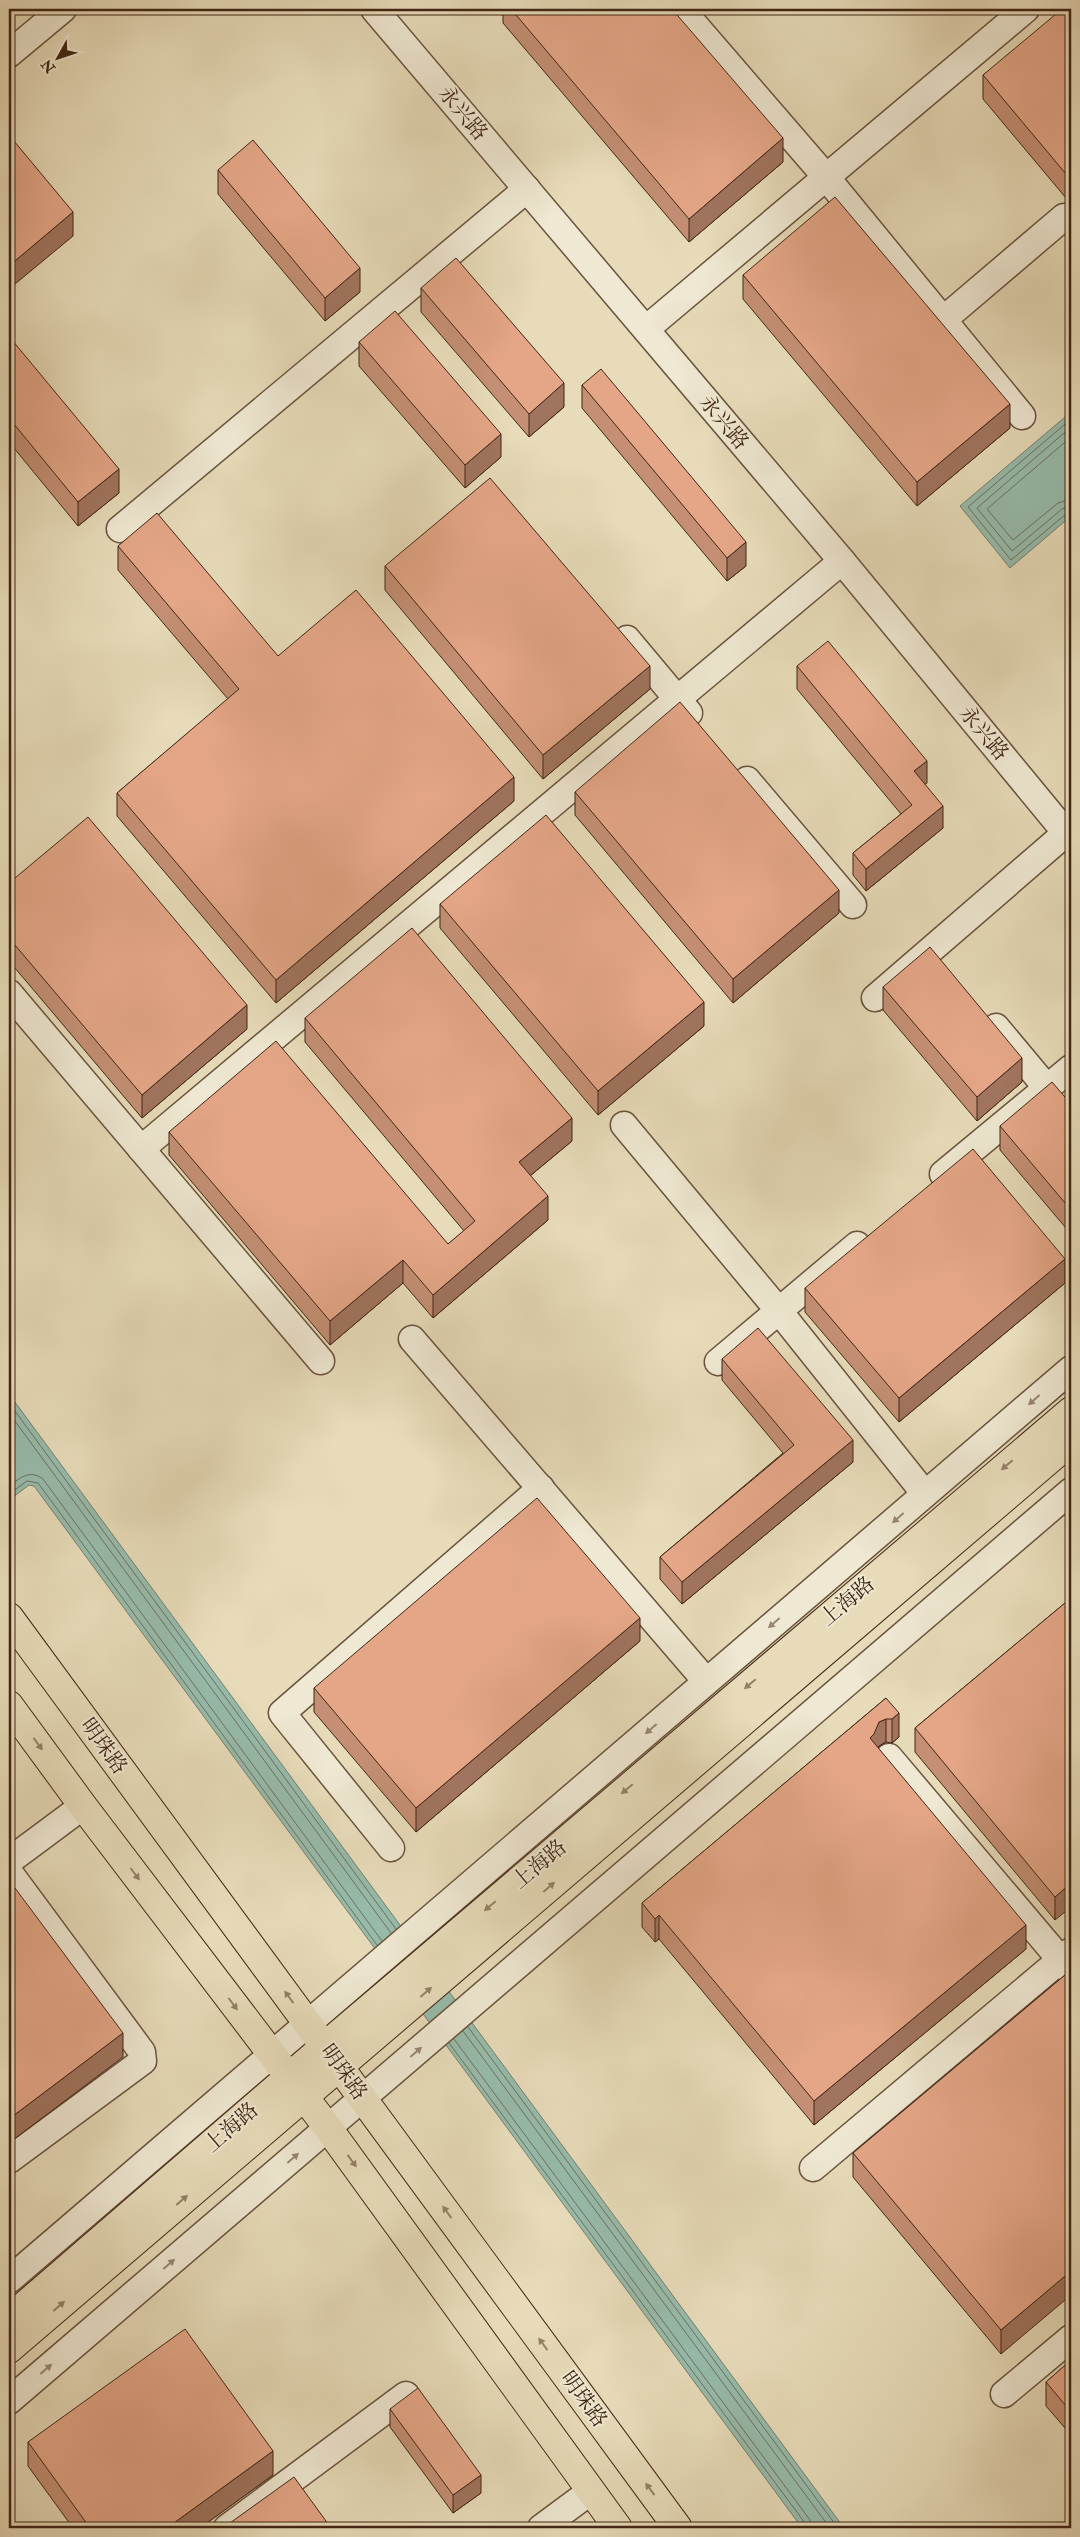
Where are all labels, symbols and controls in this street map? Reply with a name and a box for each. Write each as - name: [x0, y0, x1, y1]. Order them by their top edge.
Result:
- north arrow: [32, 32, 82, 82]
- text: N: [38, 55, 60, 77]
- street label: 永兴路: [432, 81, 493, 146]
- street label: 永兴路: [693, 390, 754, 455]
- street label: 永兴路: [953, 701, 1014, 766]
- one-way arrow: [1028, 1395, 1041, 1406]
- one-way arrow: [1001, 1460, 1014, 1471]
- one-way arrow: [891, 1512, 904, 1523]
- street label: 上海路: [815, 1571, 880, 1632]
- one-way arrow: [768, 1618, 781, 1629]
- one-way arrow: [745, 1678, 757, 1690]
- street label: 明珠路: [74, 1713, 133, 1780]
- one-way arrow: [645, 1723, 657, 1735]
- one-way arrow: [32, 1737, 43, 1750]
- one-way arrow: [620, 1784, 633, 1795]
- street label: 上海路: [507, 1834, 572, 1895]
- one-way arrow: [129, 1867, 140, 1880]
- one-way arrow: [543, 1881, 556, 1892]
- one-way arrow: [484, 1900, 496, 1912]
- one-way arrow: [419, 1986, 431, 1998]
- one-way arrow: [284, 1990, 294, 2004]
- one-way arrow: [228, 1997, 238, 2011]
- street label: 明珠路: [314, 2039, 373, 2106]
- one-way arrow: [409, 2047, 422, 2058]
- street label: 上海路: [199, 2097, 264, 2158]
- one-way arrow: [286, 2152, 298, 2164]
- one-way arrow: [347, 2154, 358, 2167]
- one-way arrow: [176, 2194, 188, 2206]
- one-way arrow: [443, 2206, 453, 2219]
- one-way arrow: [163, 2258, 176, 2269]
- one-way arrow: [53, 2301, 65, 2312]
- one-way arrow: [538, 2337, 548, 2351]
- one-way arrow: [39, 2364, 52, 2375]
- street label: 明珠路: [554, 2366, 613, 2433]
- one-way arrow: [644, 2483, 655, 2496]

